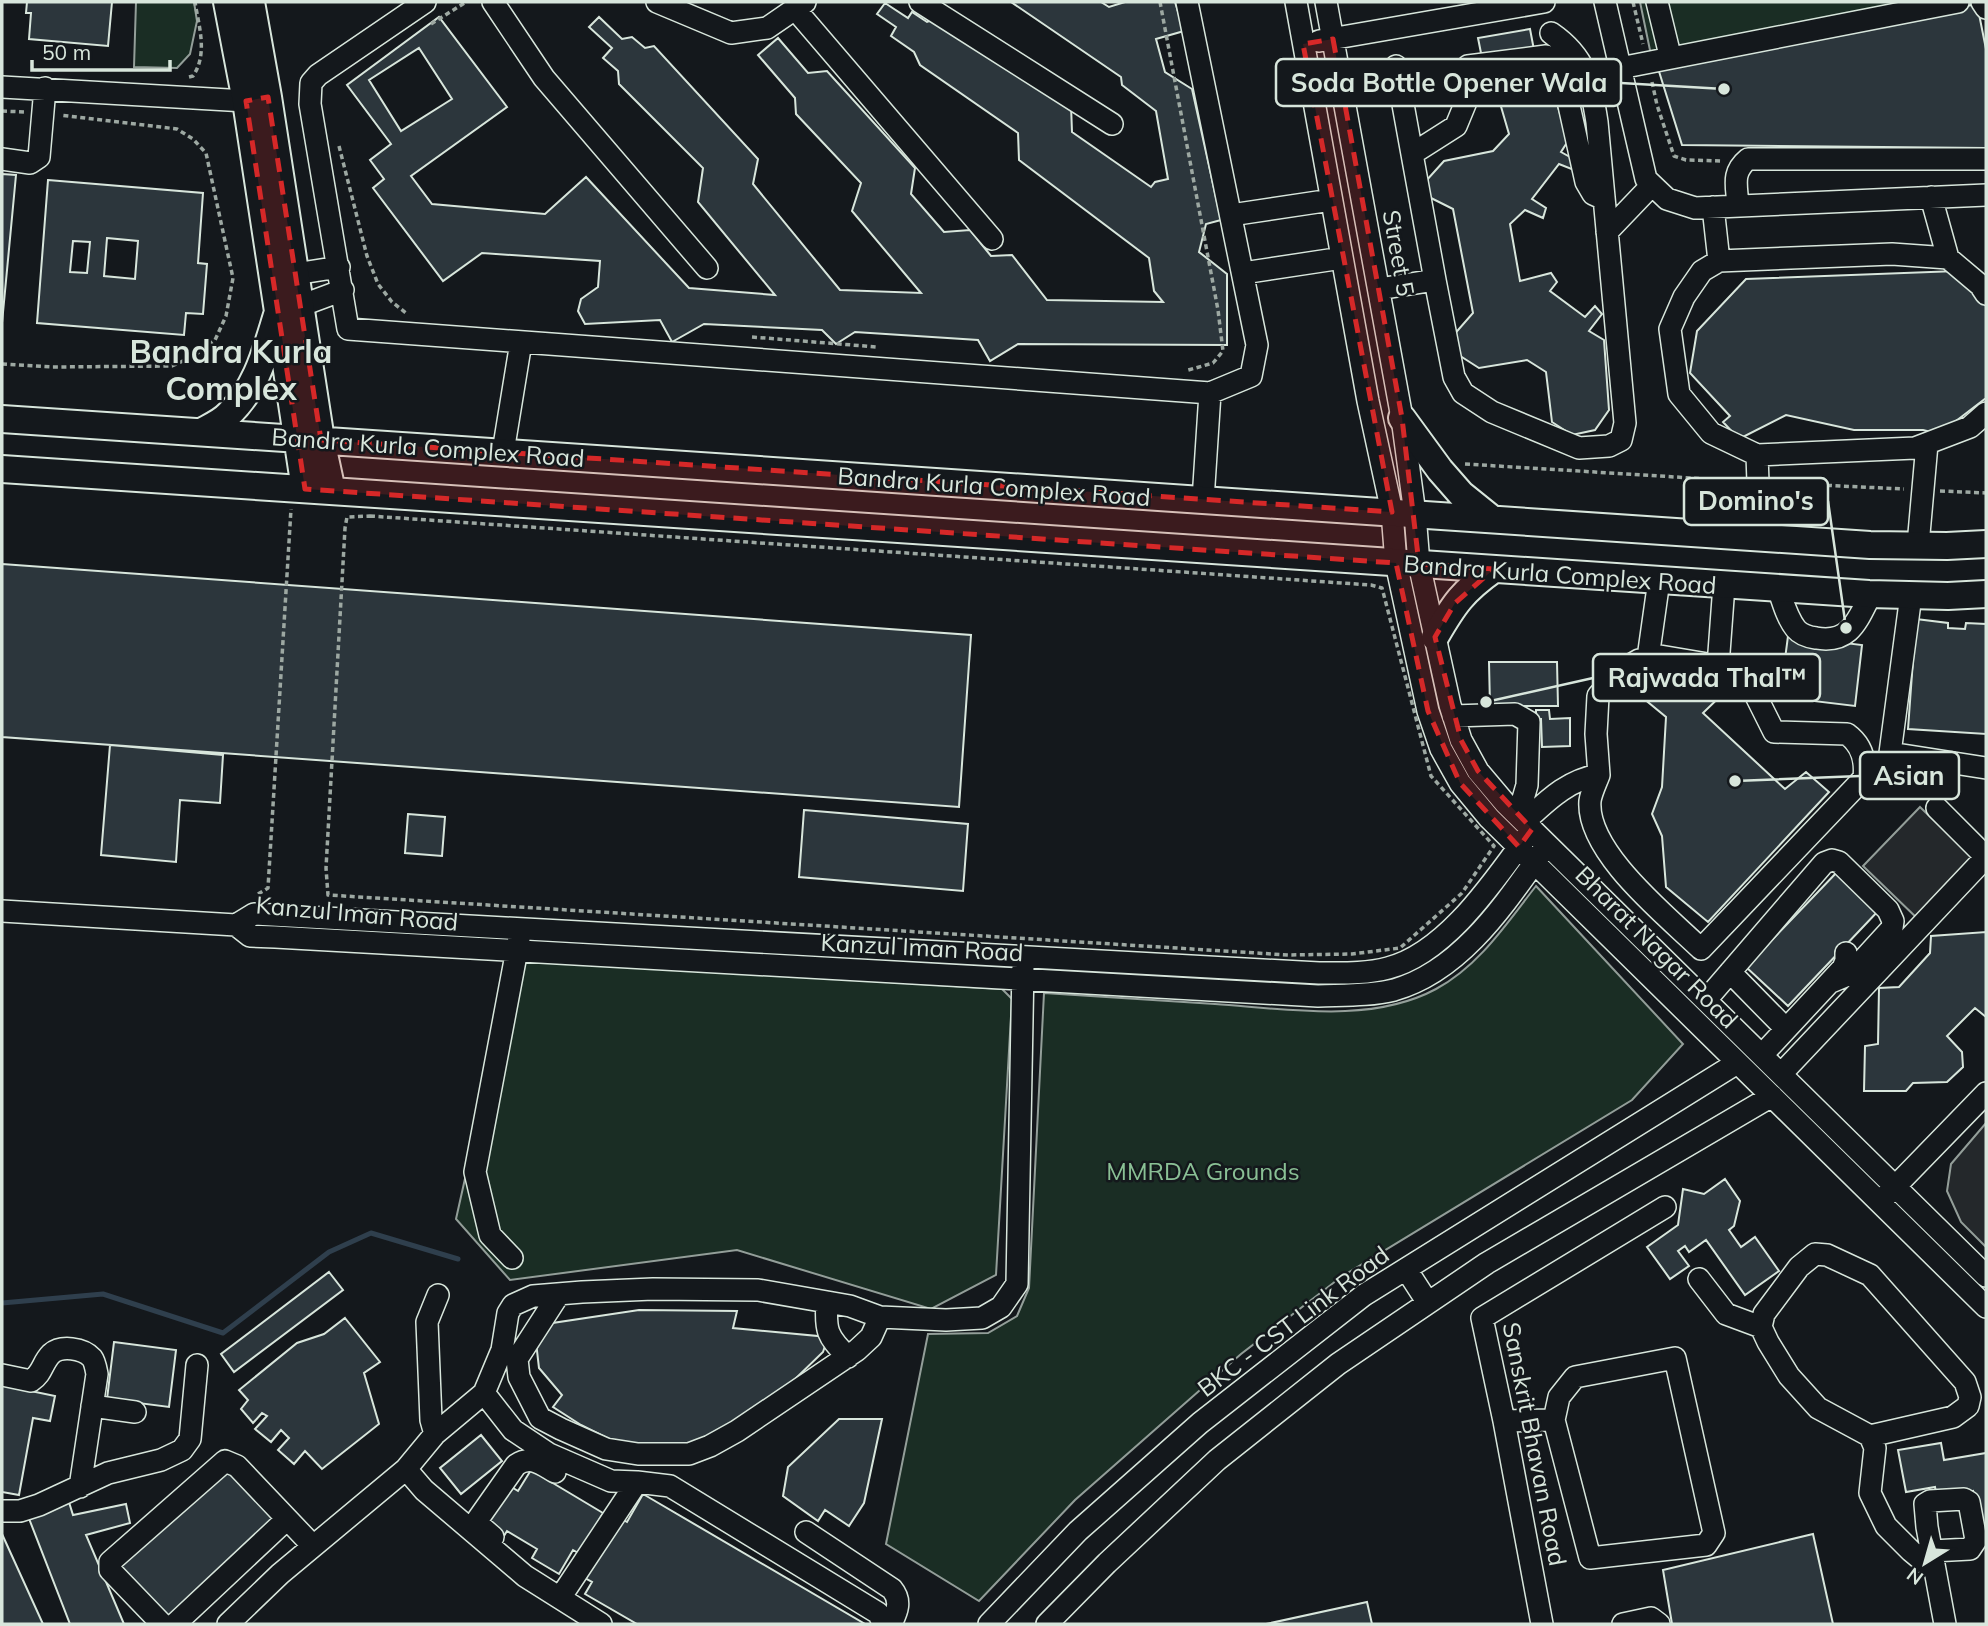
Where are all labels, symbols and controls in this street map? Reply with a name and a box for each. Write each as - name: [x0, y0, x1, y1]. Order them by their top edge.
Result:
- scale bar: [32, 28, 170, 72]
- text: 50 m: [42, 39, 91, 65]
- callout: Soda Bottle Opener Wala: [1276, 59, 1621, 106]
- text: Soda Bottle Opener Wala: [1291, 66, 1607, 99]
- street label: Street 5: [1377, 208, 1421, 298]
- district label: Bandra Kurla Complex: [130, 331, 332, 408]
- street label: Bandra Kurla Complex Road: [270, 421, 586, 473]
- street label: Bandra Kurla Complex Road: [836, 460, 1152, 512]
- callout: Domino's: [1684, 478, 1828, 525]
- text: Domino's: [1698, 484, 1814, 517]
- street label: Bandra Kurla Complex Road: [1402, 548, 1718, 600]
- callout: Rajwada Thal™: [1593, 654, 1820, 701]
- text: Rajwada Thal™: [1608, 661, 1806, 694]
- callout: Asian: [1860, 752, 1959, 799]
- text: Asian: [1874, 759, 1944, 792]
- street label: Bharat Nagar Road: [1570, 860, 1744, 1034]
- street label: Kanzul Iman Road: [255, 889, 459, 937]
- street label: Kanzul Iman Road: [820, 927, 1024, 967]
- park label: MMRDA Grounds: [1106, 1156, 1300, 1186]
- street label: BKC - CST Link Road: [1191, 1239, 1395, 1403]
- street label: Sanskrit Bhavan Road: [1497, 1320, 1573, 1568]
- north arrow: [1890, 1528, 1960, 1598]
- text: N: [1902, 1563, 1928, 1590]

